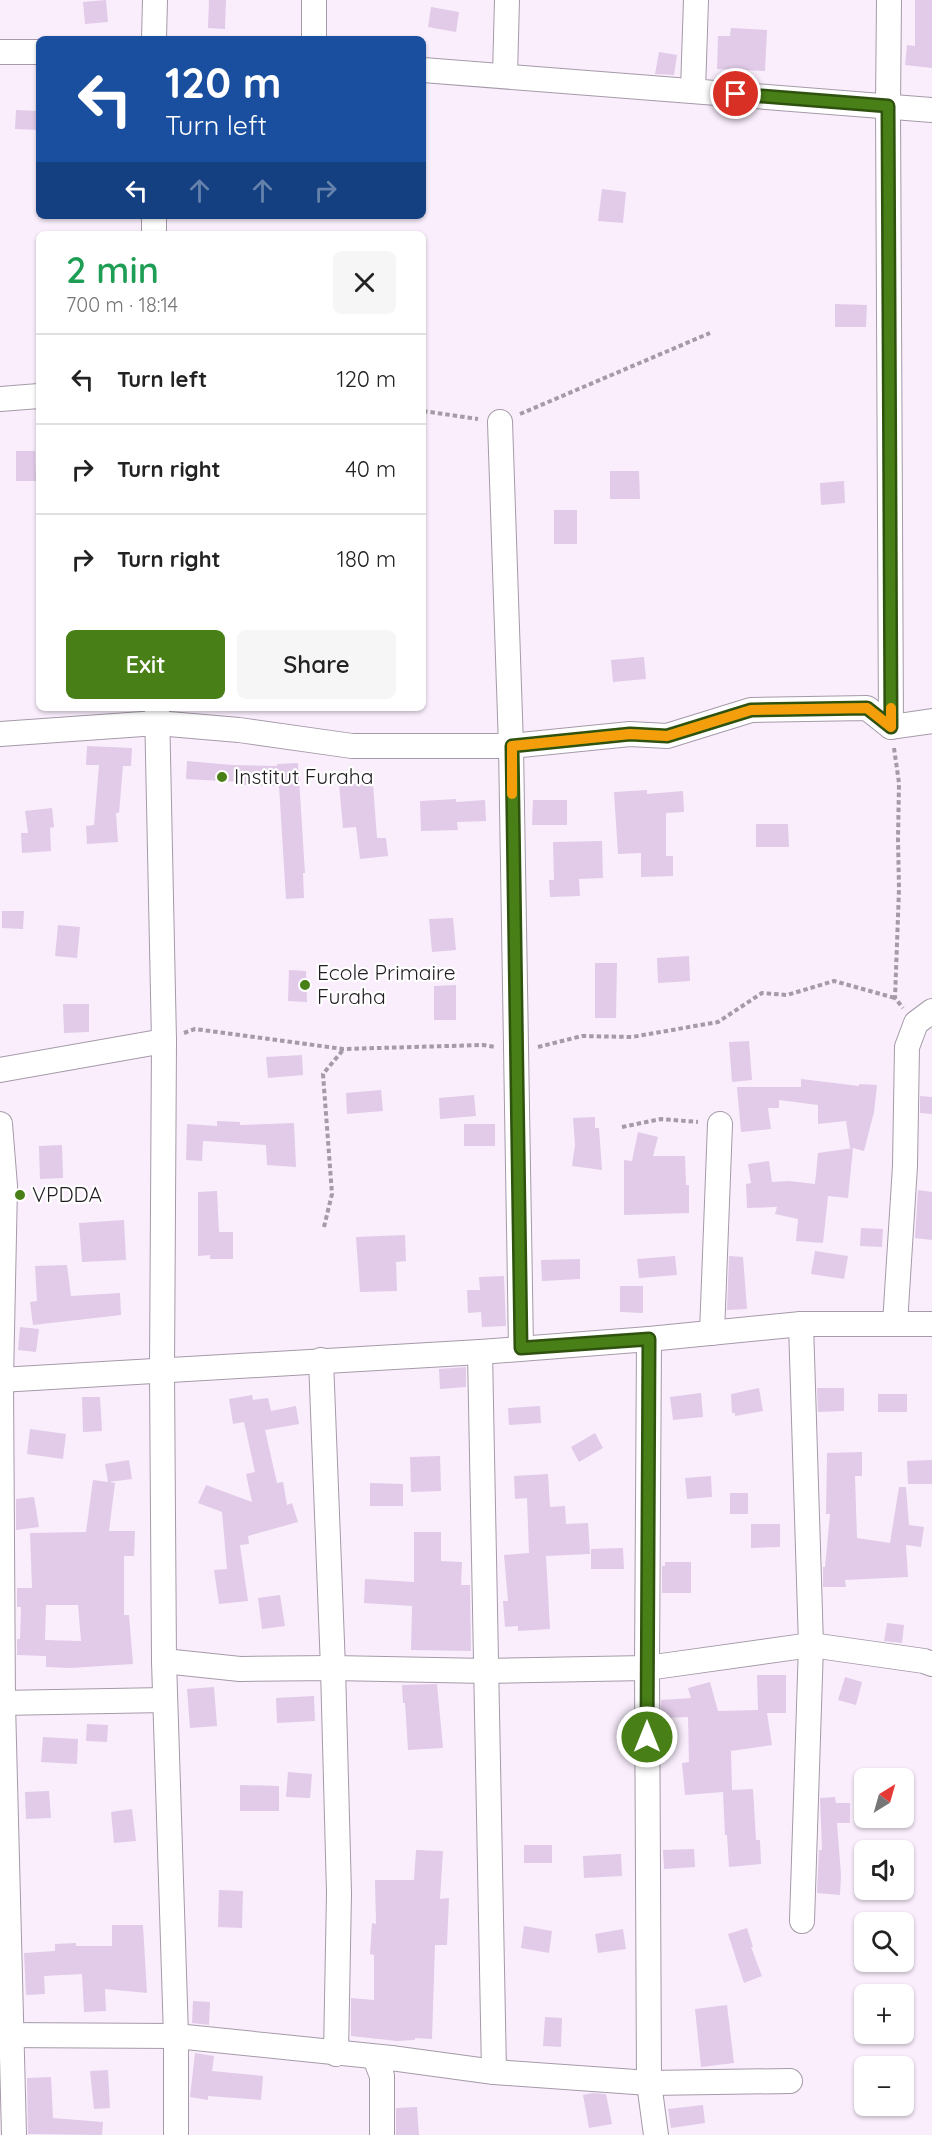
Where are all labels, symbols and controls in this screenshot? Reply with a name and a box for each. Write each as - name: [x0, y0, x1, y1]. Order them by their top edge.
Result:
- text: 120 m: [165, 56, 282, 109]
- icon: left: [66, 60, 144, 138]
- pin: [710, 68, 761, 119]
- icon: arrive: [719, 77, 752, 110]
- text: Turn left: [165, 108, 267, 142]
- icon: left: [120, 174, 153, 207]
- icon: ahead: [183, 174, 216, 207]
- icon: ahead: [246, 174, 279, 207]
- icon: right: [309, 174, 342, 207]
- text: 2 min: [66, 247, 159, 292]
- button: close: [333, 251, 396, 314]
- text: 700 m · 18:14: [66, 292, 178, 317]
- icon: left: [66, 363, 99, 396]
- text: Turn left: [117, 365, 207, 393]
- text: 120 m: [337, 365, 396, 393]
- icon: right: [66, 453, 99, 486]
- text: Turn right: [117, 455, 221, 483]
- text: 40 m: [345, 455, 396, 483]
- icon: right: [66, 543, 99, 576]
- text: Turn right: [117, 545, 221, 573]
- text: 180 m: [337, 545, 396, 573]
- button: Exit: [66, 630, 225, 699]
- button: Share: [237, 630, 396, 699]
- place label: Institut Furaha: [234, 763, 374, 789]
- marker: Institut Furaha: [215, 770, 229, 784]
- place label: Ecole Primaire Furaha: [317, 959, 456, 1009]
- marker: Ecole Primaire Furaha: [298, 978, 312, 992]
- place label: VPDDA: [32, 1181, 102, 1207]
- marker: VPDDA: [13, 1188, 27, 1202]
- position arrow: [615, 1705, 679, 1769]
- north arrow: [854, 1768, 914, 1828]
- map controls: [854, 1768, 914, 2116]
- button: sound: [854, 1840, 914, 1900]
- button: search: [854, 1912, 914, 1972]
- button: +: [854, 1984, 914, 2044]
- button: −: [854, 2056, 914, 2116]

